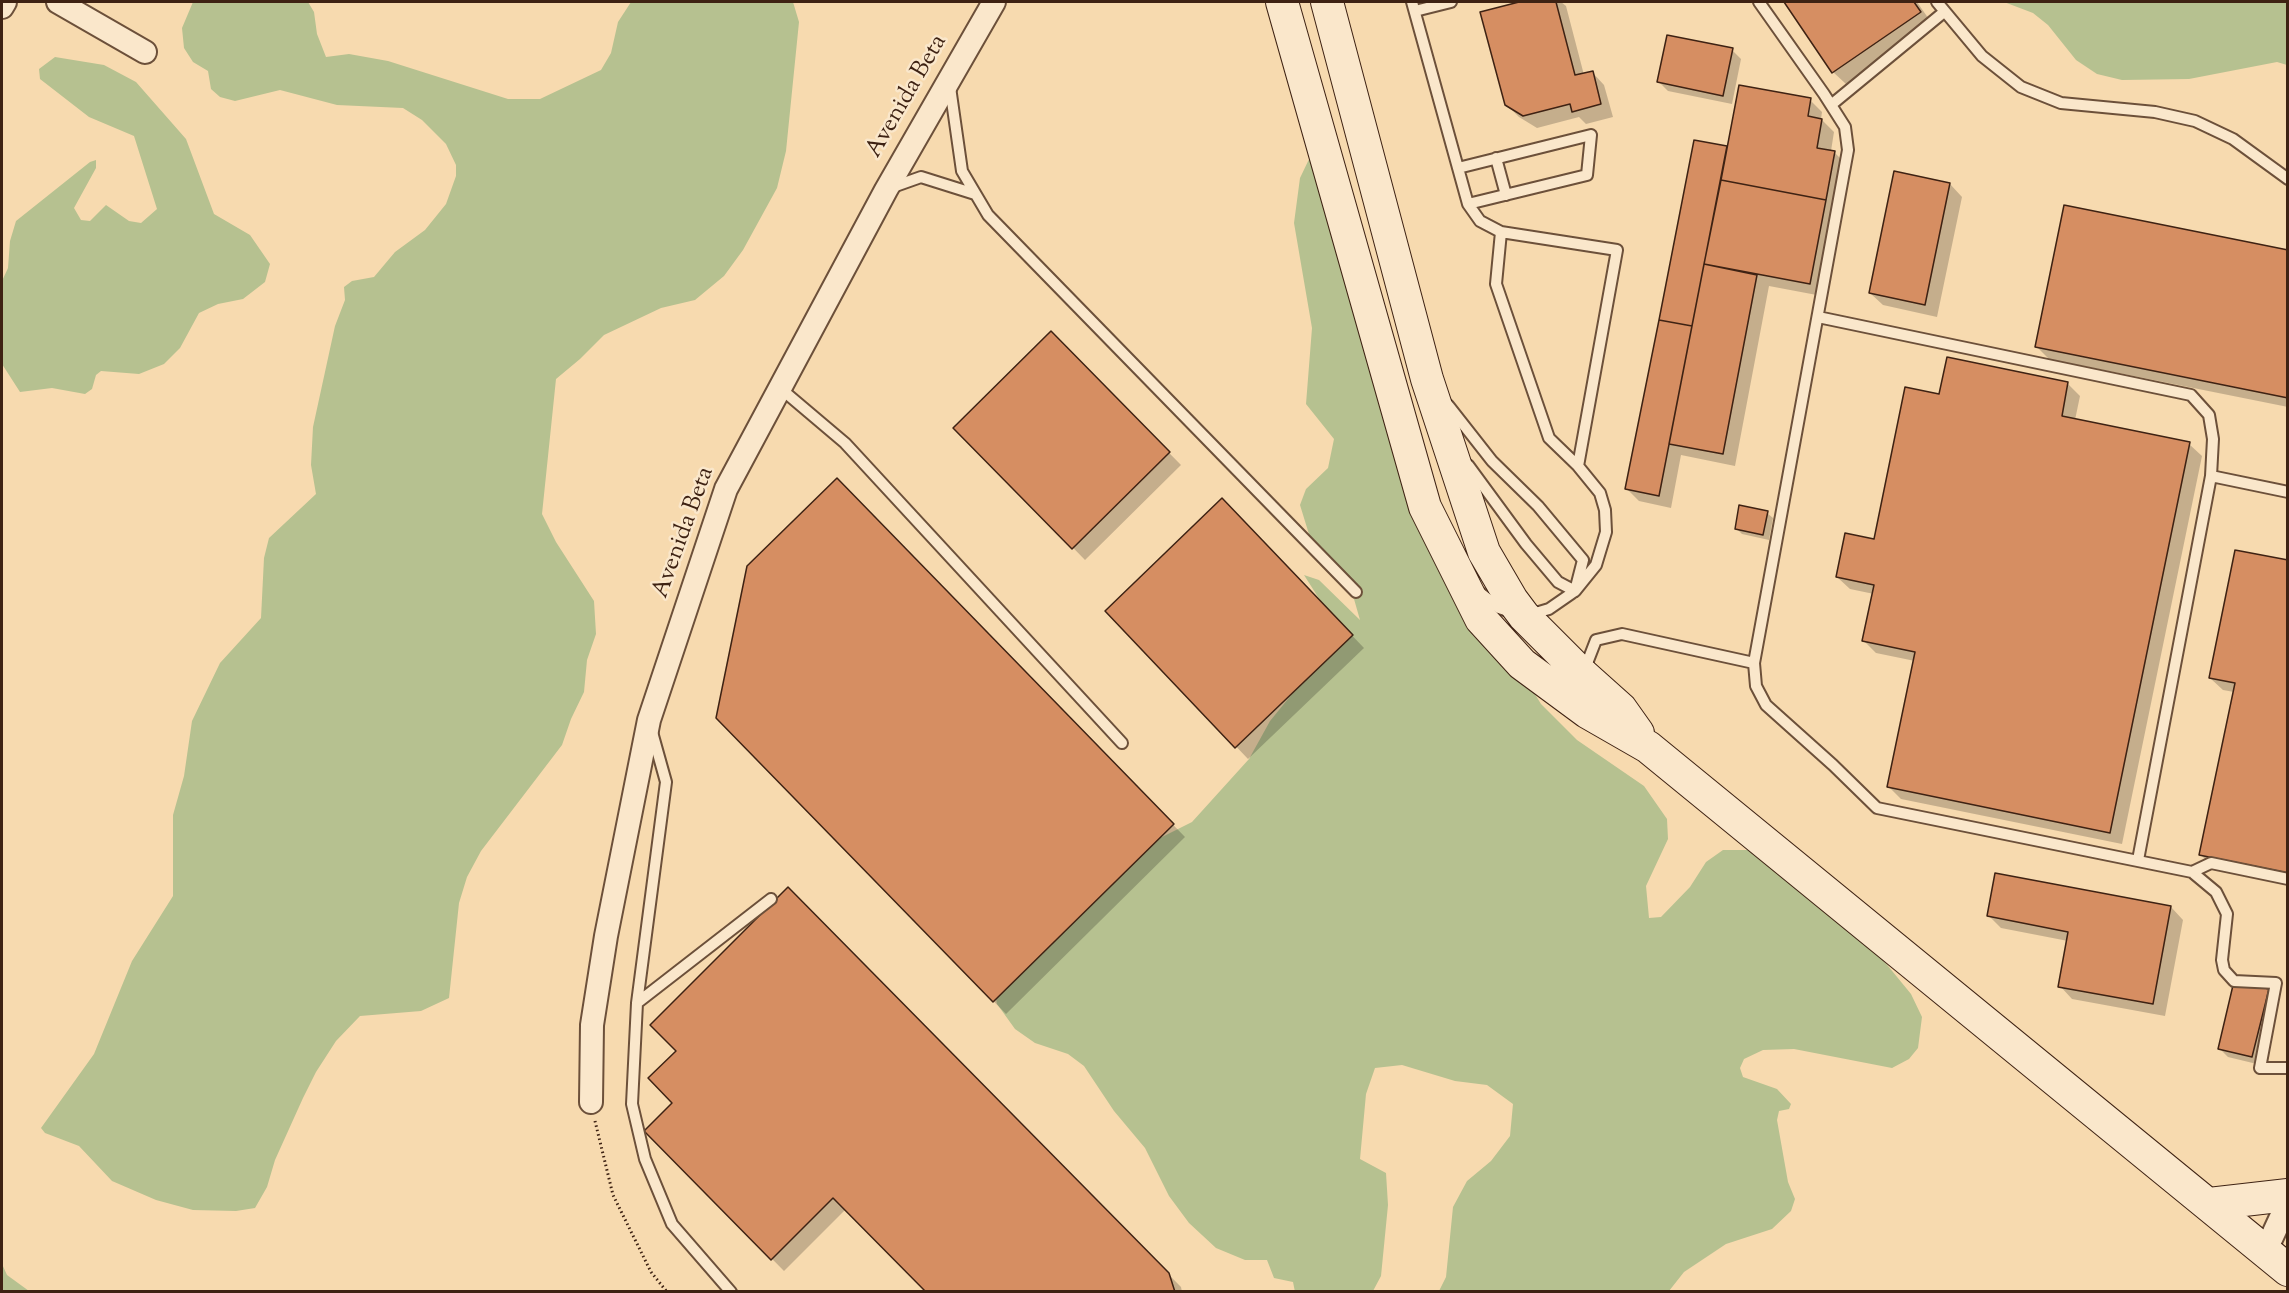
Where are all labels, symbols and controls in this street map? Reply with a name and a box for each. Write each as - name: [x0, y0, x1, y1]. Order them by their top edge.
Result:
- street label: Avenida Beta: [861, 30, 955, 164]
- street label: Avenida Beta: [648, 464, 722, 602]

